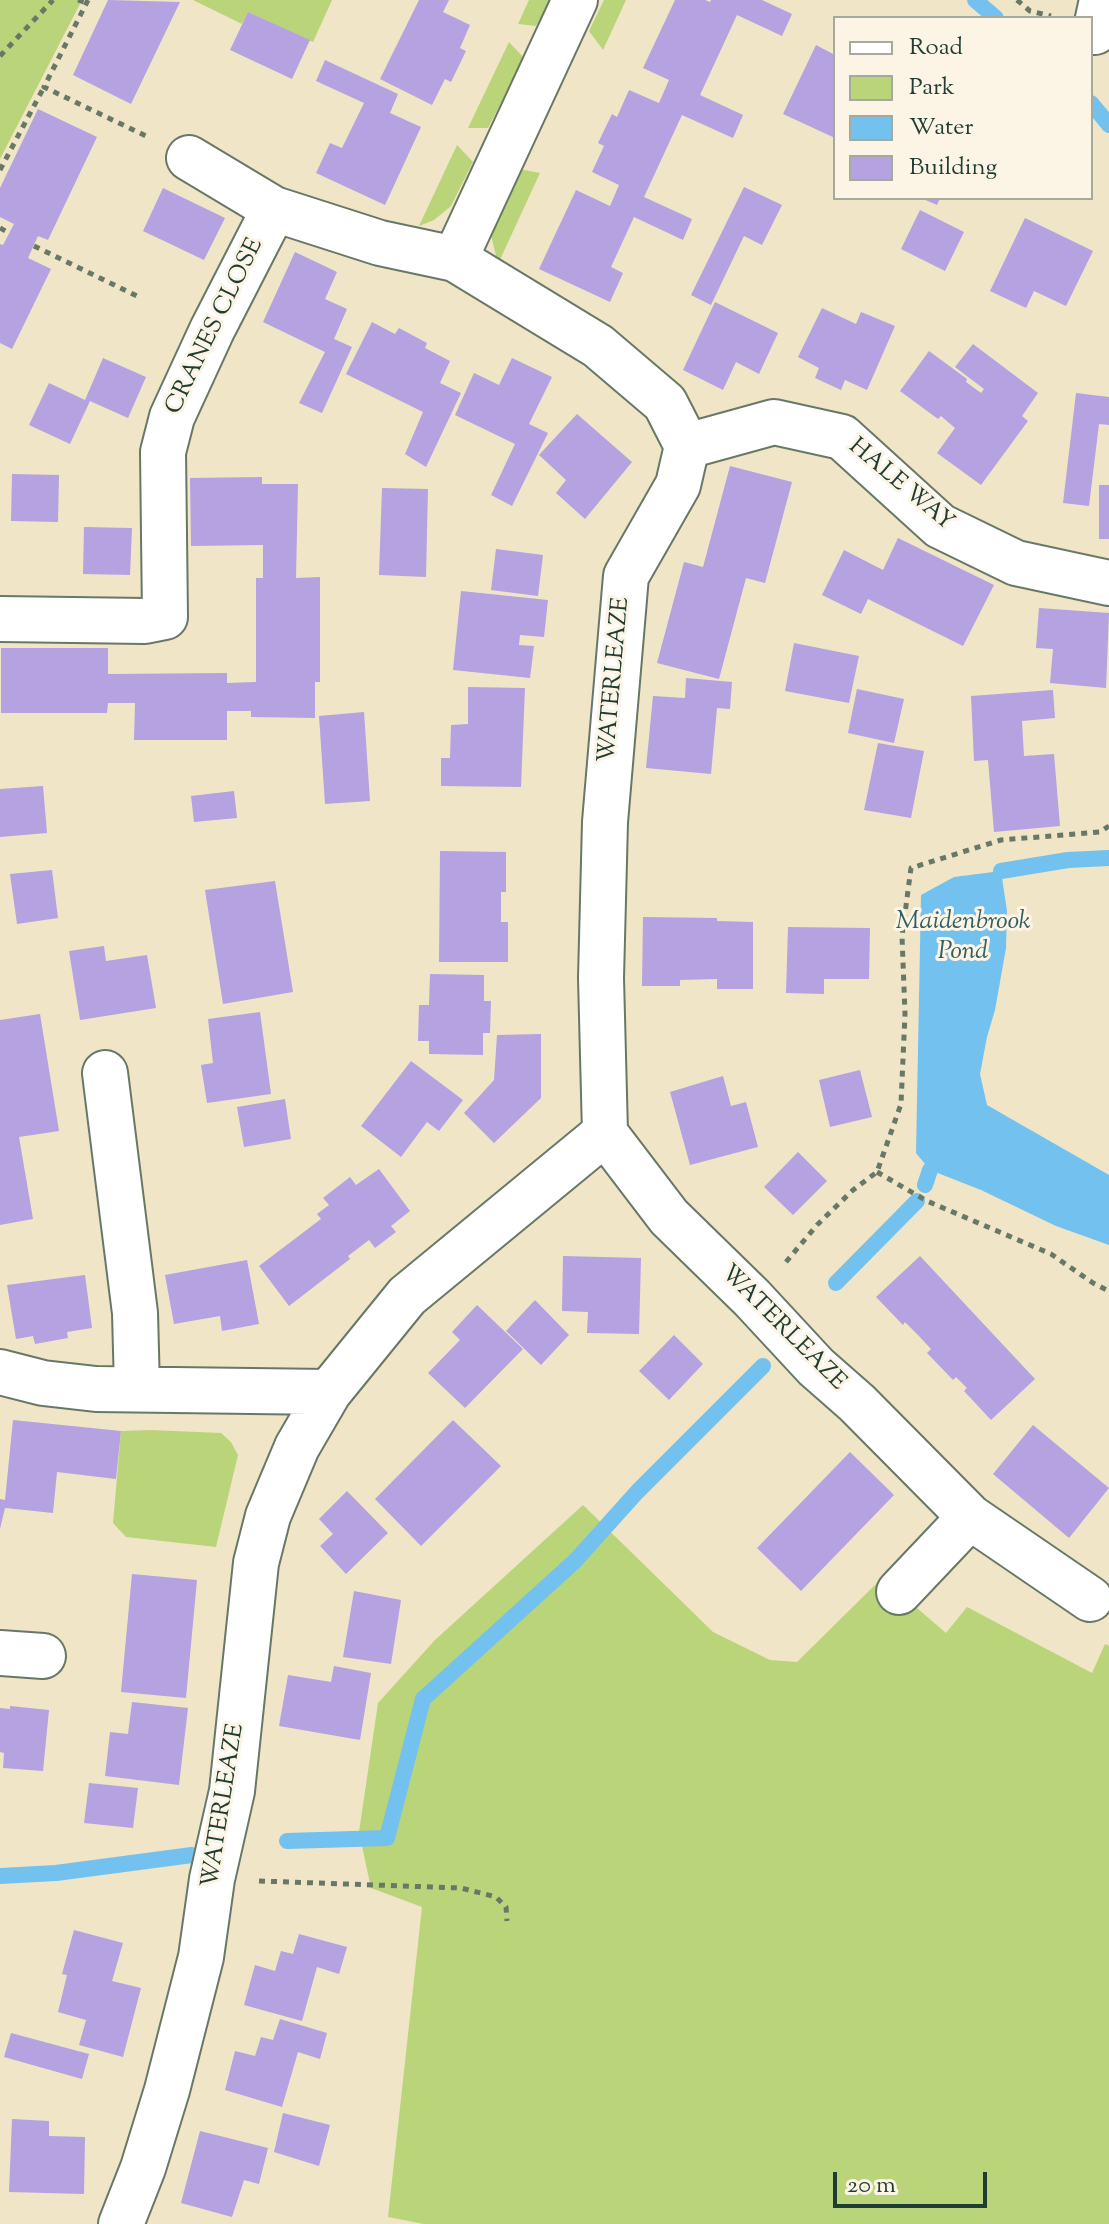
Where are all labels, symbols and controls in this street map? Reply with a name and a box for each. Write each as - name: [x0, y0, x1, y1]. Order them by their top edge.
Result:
- legend: [833, 16, 1093, 200]
- text: Road: [909, 31, 963, 65]
- text: Park: [909, 71, 955, 105]
- text: Water: [909, 111, 973, 145]
- text: Building: [909, 151, 997, 185]
- street label: CRANES CLOSE: [161, 234, 271, 420]
- street label: HALE WAY: [841, 434, 959, 538]
- street label: WATERLEAZE: [594, 596, 638, 764]
- water label: Maidenbrook Pond: [896, 908, 1030, 970]
- street label: WATERLEAZE: [713, 1260, 851, 1398]
- street label: WATERLEAZE: [198, 1722, 252, 1890]
- scale bar: [837, 2156, 991, 2206]
- text: 20 m: [847, 2169, 896, 2203]

